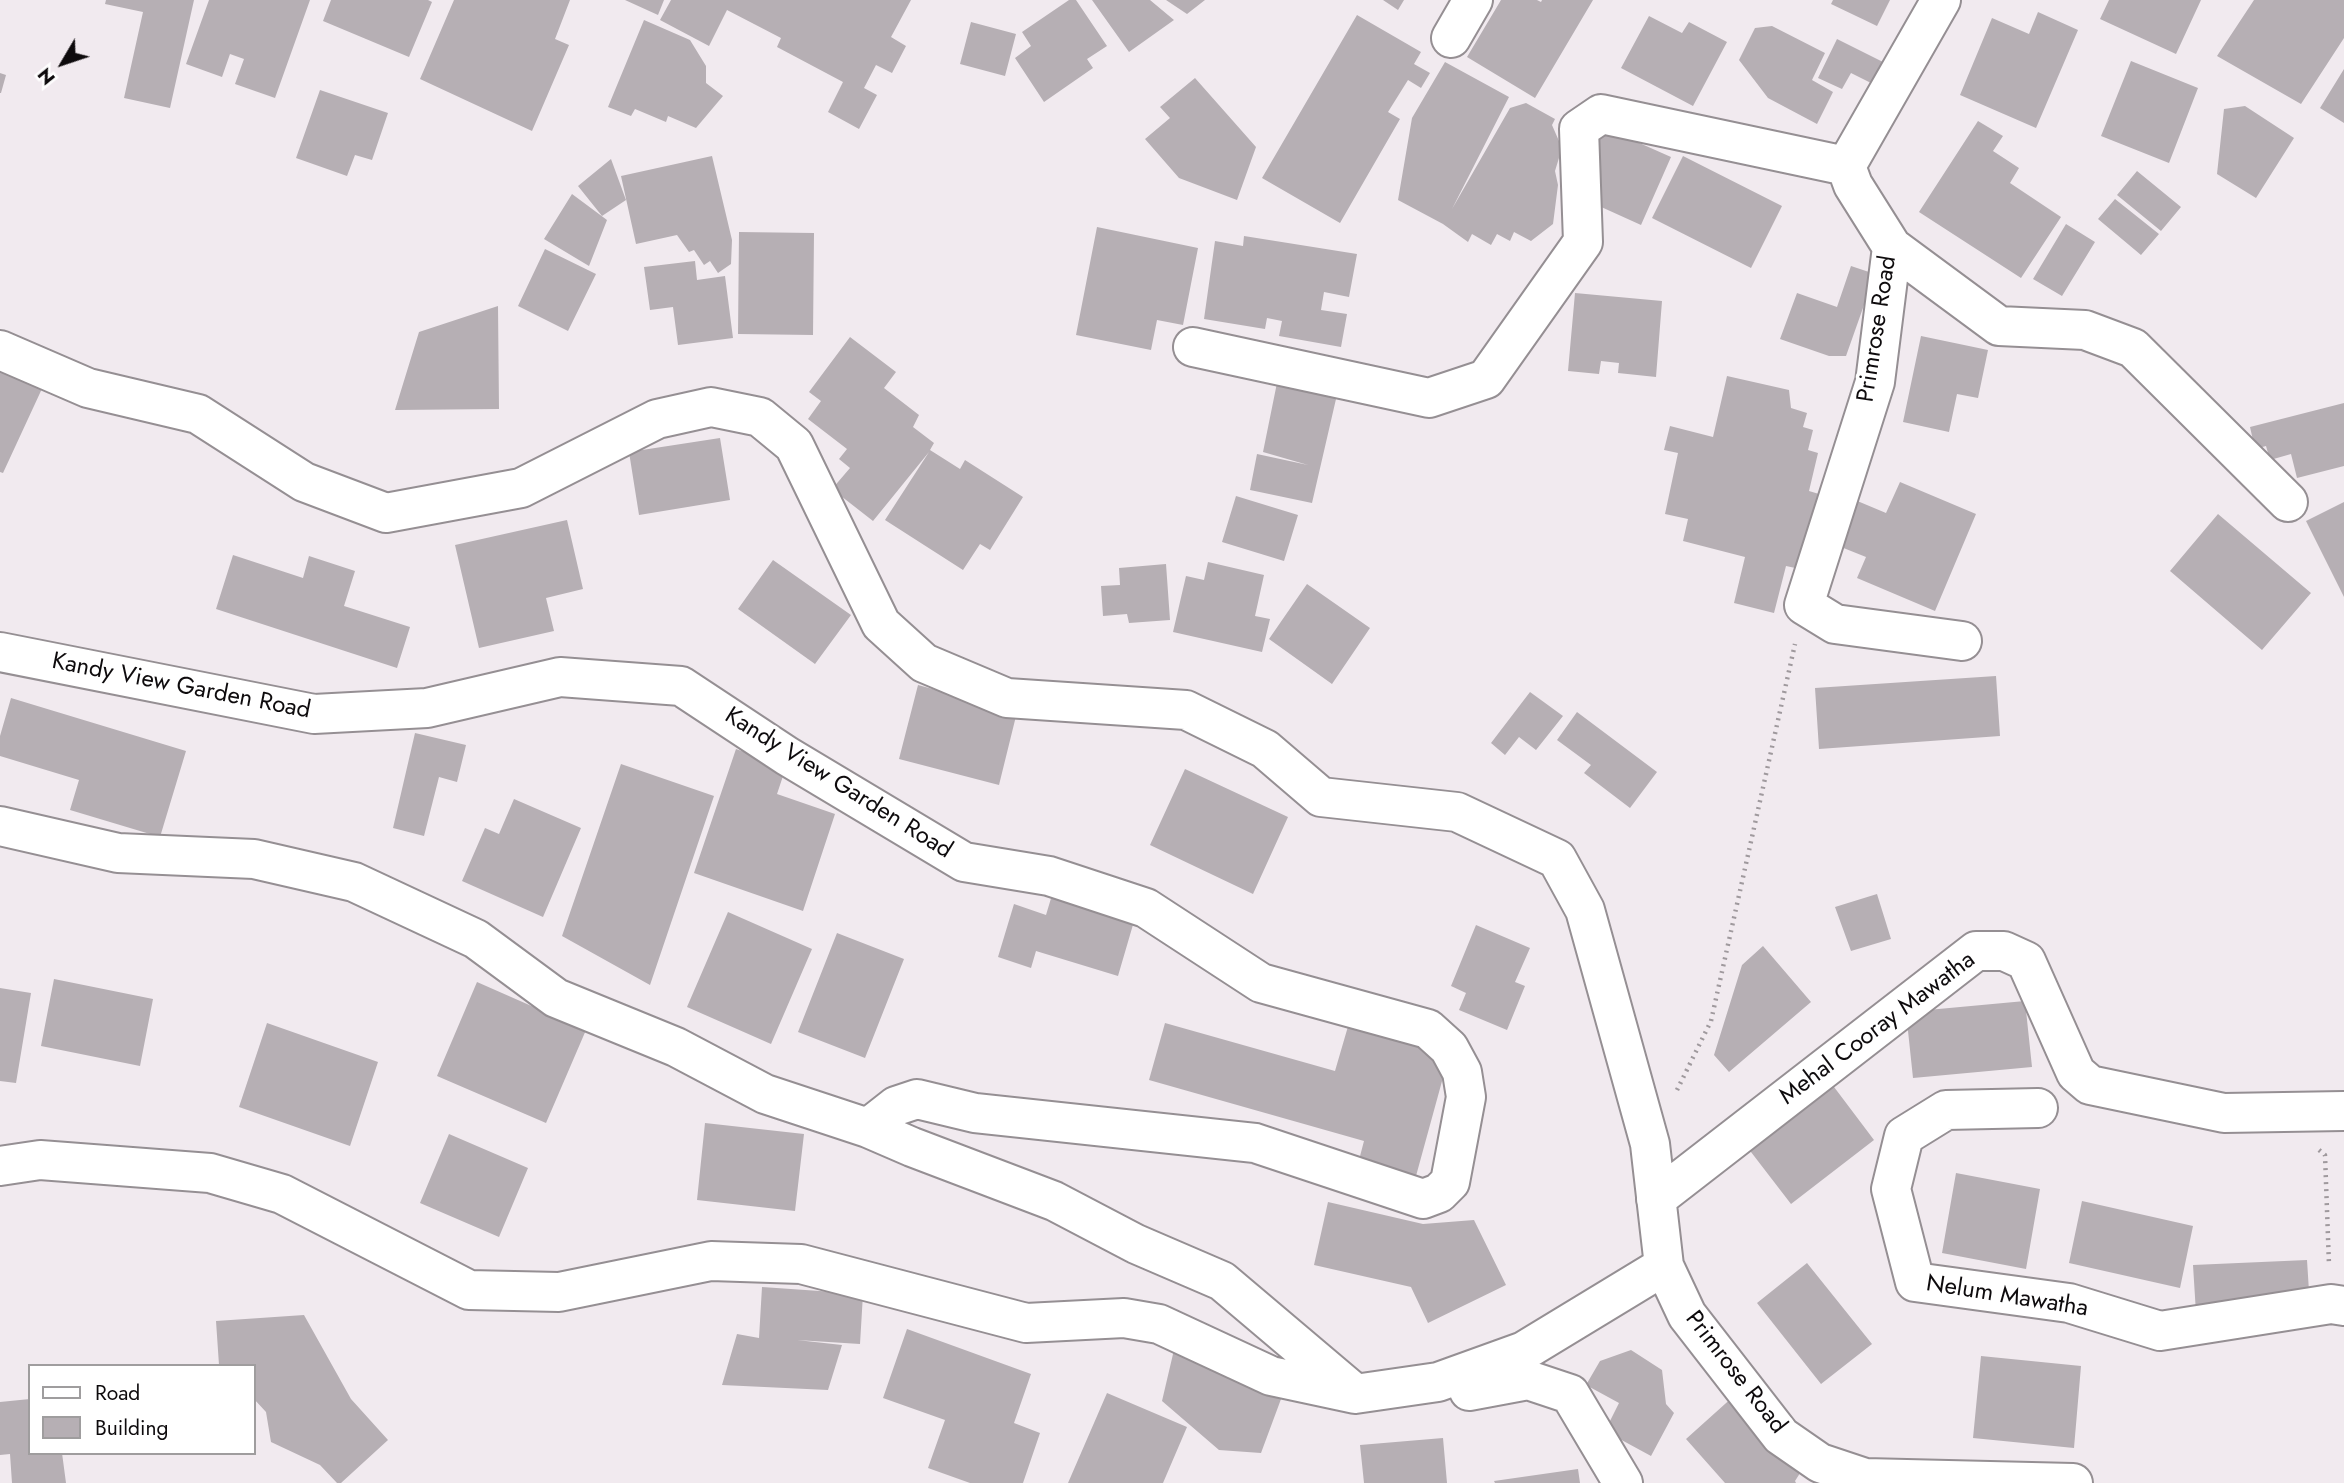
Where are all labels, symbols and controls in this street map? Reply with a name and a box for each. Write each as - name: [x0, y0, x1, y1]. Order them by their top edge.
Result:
- north arrow: [28, 28, 98, 98]
- text: N: [31, 62, 62, 91]
- street label: Primrose Road: [1852, 254, 1904, 404]
- street label: Kandy View Garden Road: [49, 648, 313, 726]
- street label: Kandy View Garden Road: [719, 702, 957, 866]
- street label: Mehal Cooray Mawatha: [1775, 946, 1981, 1112]
- street label: Nelum Mawatha: [1924, 1270, 2090, 1324]
- street label: Primrose Road: [1678, 1306, 1792, 1440]
- legend: [28, 1364, 256, 1455]
- text: Road: [95, 1378, 140, 1408]
- text: Building: [95, 1413, 168, 1443]

